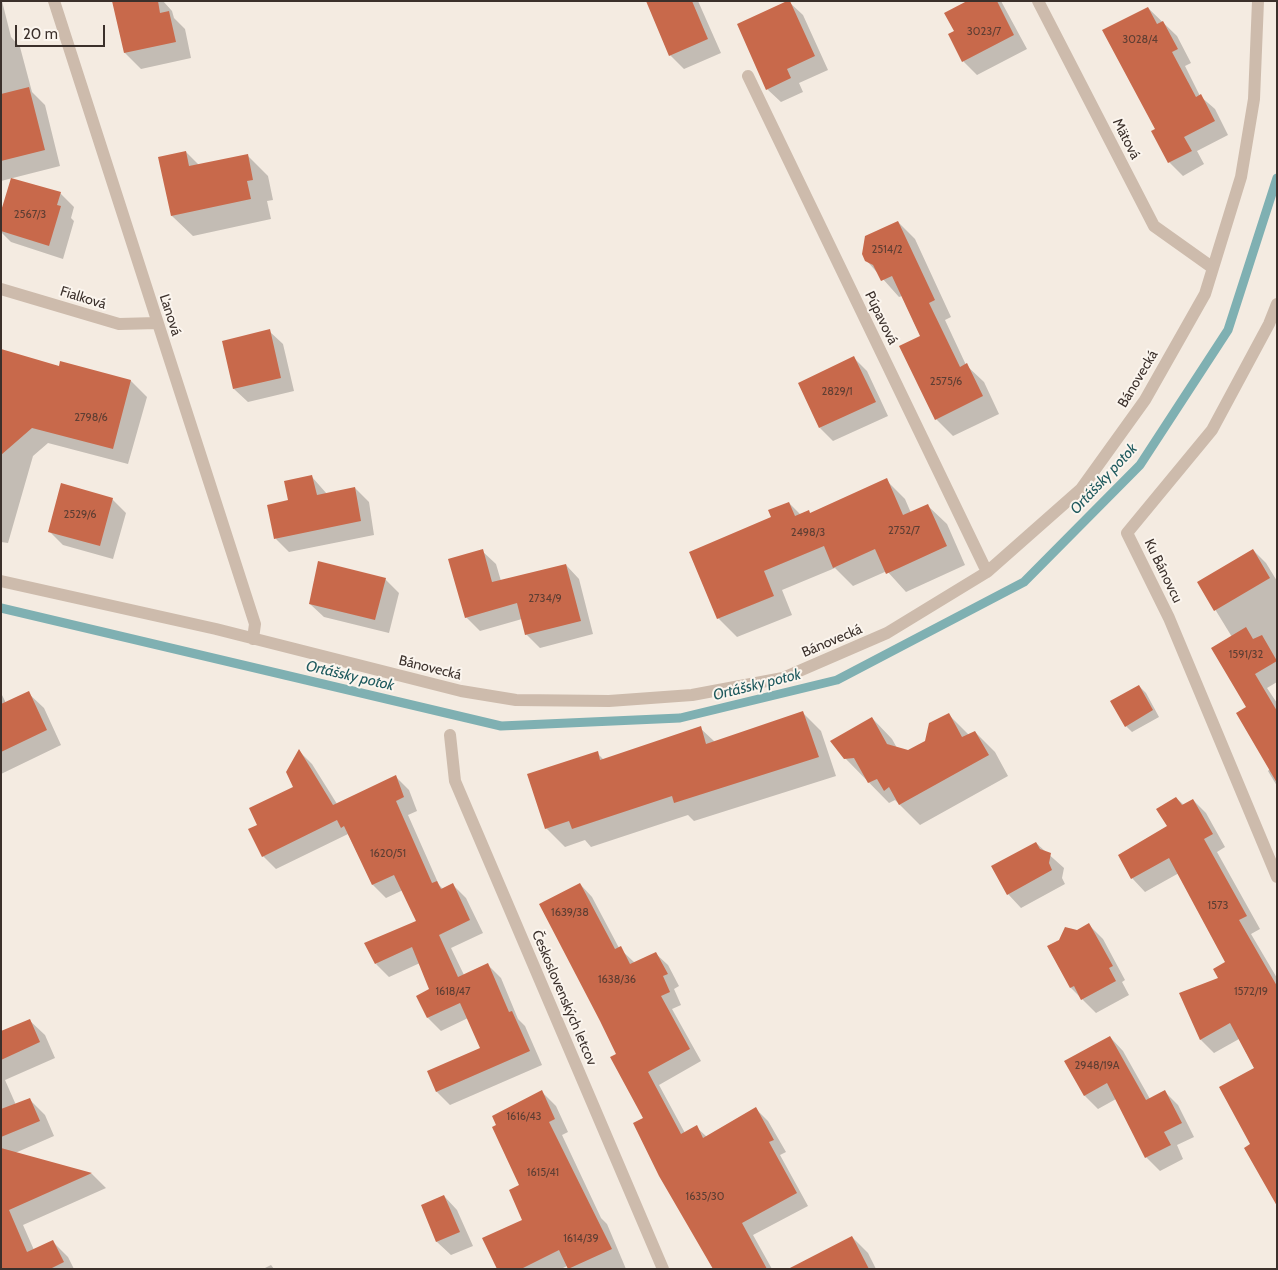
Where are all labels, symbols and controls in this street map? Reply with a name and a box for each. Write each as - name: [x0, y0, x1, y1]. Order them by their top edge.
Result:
- scale bar: [18, 15, 108, 47]
- text: 20 m: [23, 25, 58, 43]
- house number: 3023/7: [967, 25, 1001, 39]
- house number: 3028/4: [1122, 33, 1158, 47]
- street label: Mätová: [1109, 116, 1143, 162]
- house number: 2567/3: [14, 208, 46, 222]
- house number: 2514/2: [872, 243, 902, 257]
- street label: Fialková: [58, 283, 108, 313]
- street label: Púpavová: [861, 289, 901, 347]
- street label: Ľanová: [155, 292, 185, 338]
- street label: Bánovecká: [1114, 347, 1162, 411]
- house number: 2575/6: [930, 375, 962, 389]
- house number: 2829/1: [821, 385, 853, 399]
- house number: 2798/6: [74, 411, 108, 425]
- water label: Ortášsky potok: [1067, 440, 1141, 518]
- house number: 2529/6: [64, 508, 96, 522]
- house number: 2752/7: [888, 524, 920, 538]
- house number: 2498/3: [791, 526, 825, 540]
- street label: Ku Bánovcu: [1140, 536, 1186, 606]
- house number: 2734/9: [528, 592, 562, 606]
- street label: Bánovecká: [799, 621, 865, 661]
- house number: 1591/32: [1229, 648, 1263, 662]
- street label: Bánovecká: [397, 652, 463, 684]
- water label: Ortášsky potok: [304, 657, 396, 695]
- water label: Ortášsky potok: [711, 665, 803, 705]
- house number: 1620/51: [370, 847, 406, 861]
- house number: 1573: [1207, 899, 1229, 913]
- house number: 1639/38: [551, 906, 589, 920]
- street label: Československých letcov: [528, 928, 600, 1068]
- house number: 1638/36: [598, 973, 636, 987]
- house number: 1618/47: [435, 985, 471, 999]
- house number: 1572/19: [1234, 985, 1268, 999]
- house number: 2948/19A: [1075, 1059, 1119, 1073]
- house number: 1616/43: [506, 1110, 542, 1124]
- house number: 1615/41: [527, 1166, 559, 1180]
- house number: 1635/30: [686, 1190, 724, 1204]
- house number: 1614/39: [563, 1232, 599, 1246]

